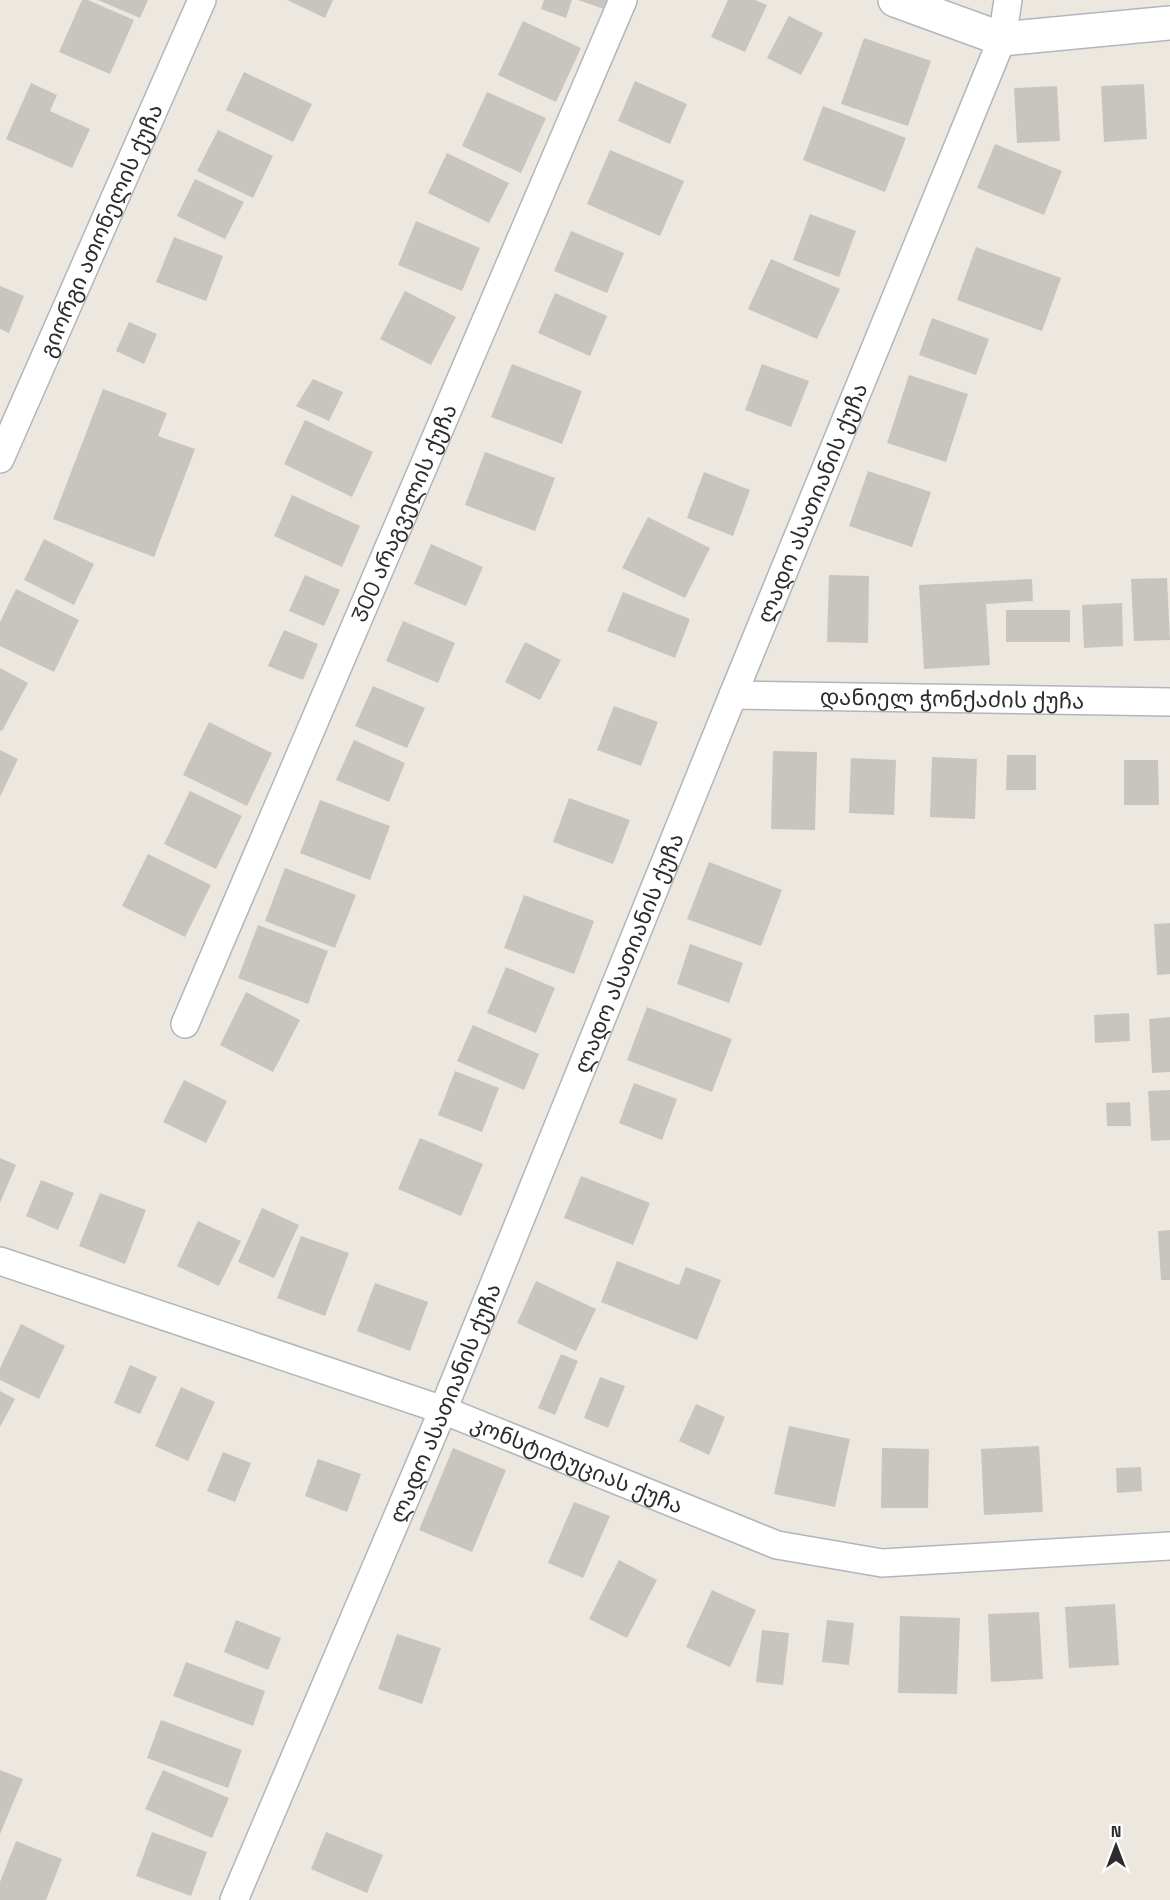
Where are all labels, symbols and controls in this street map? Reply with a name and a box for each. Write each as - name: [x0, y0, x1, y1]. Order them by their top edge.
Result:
- street label: გიორგი ათონელის ქუჩა: [33, 99, 169, 361]
- street label: ლადო ასათიანის ქუჩა: [750, 379, 873, 627]
- street label: 300 არაგველის ქუჩა: [345, 399, 463, 626]
- street label: დანიელ ჭონქაძის ქუჩა: [820, 682, 1084, 715]
- street label: ლადო ასათიანის ქუჩა: [567, 829, 690, 1077]
- street label: ლადო ასათიანის ქუჩა: [383, 1279, 507, 1527]
- street label: კონსტიტუციას ქუჩა: [467, 1409, 687, 1520]
- north arrow: [1086, 1816, 1146, 1876]
- text: N: [1111, 1821, 1121, 1842]

